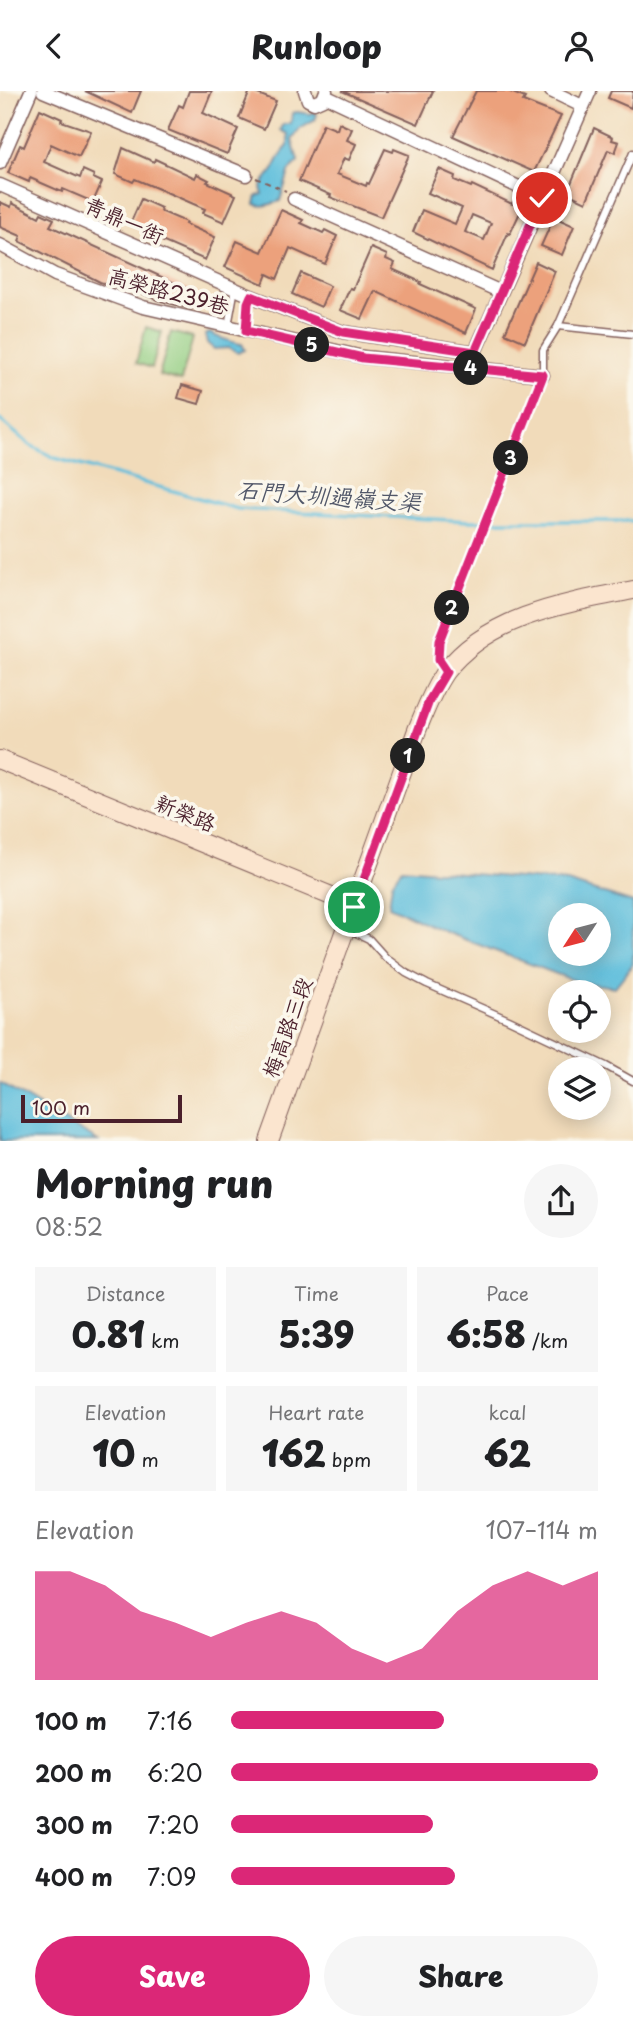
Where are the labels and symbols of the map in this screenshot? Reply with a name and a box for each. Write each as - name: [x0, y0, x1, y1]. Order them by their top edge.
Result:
- pin: [512, 168, 572, 228]
- street label: 青鼎一街: [80, 187, 170, 251]
- street label: 高榮路239巷: [105, 258, 233, 322]
- pin: 5: [294, 327, 330, 363]
- pin: 4: [454, 351, 489, 385]
- pin: 3: [494, 441, 528, 475]
- water label: 石門大圳過嶺支渠: [236, 471, 424, 519]
- pin: 2: [434, 591, 470, 625]
- pin: 1: [390, 739, 426, 773]
- street label: 新榮路: [151, 785, 221, 839]
- pin: [324, 877, 384, 937]
- north arrow: [548, 903, 611, 966]
- street label: 梅高路三段: [253, 972, 319, 1082]
- scale bar: [21, 1092, 182, 1124]

